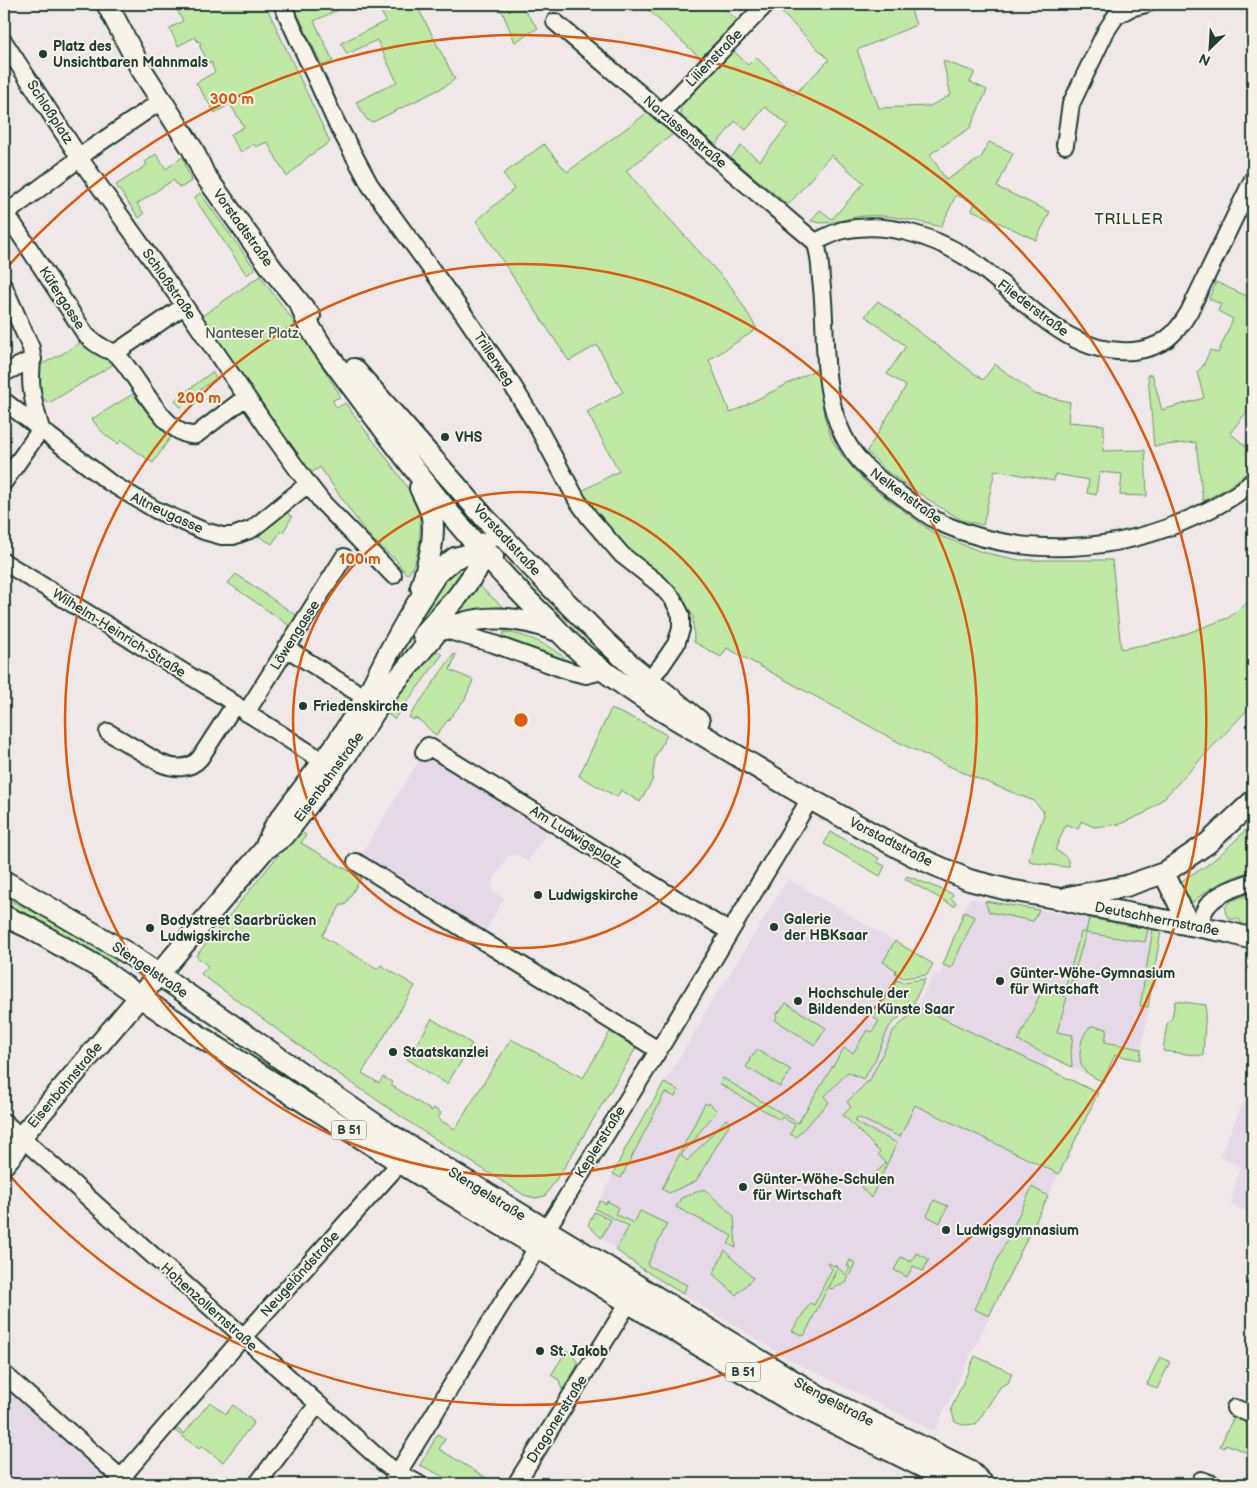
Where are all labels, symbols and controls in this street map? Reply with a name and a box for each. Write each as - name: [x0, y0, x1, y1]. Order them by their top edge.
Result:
- north arrow: [1184, 22, 1234, 72]
- street label: Lilienstraße: [682, 25, 746, 91]
- place label: Platz des Unsichtbaren Mahnmals: [53, 38, 208, 71]
- marker: Platz des Unsichtbaren Mahnmals: [37, 48, 49, 60]
- text: N: [1196, 49, 1213, 69]
- street label: Schloßplatz: [23, 77, 77, 147]
- text: 300 m: [210, 90, 254, 109]
- street label: Narzissenstraße: [640, 92, 730, 172]
- street label: Vorstadtstraße: [209, 186, 277, 270]
- district label: TRILLER: [1094, 210, 1164, 229]
- street label: Schloßstraße: [138, 245, 200, 323]
- street label: Küfergasse: [35, 263, 89, 333]
- street label: Fliederstraße: [994, 276, 1072, 340]
- park label: Nanteser Platz: [205, 325, 299, 342]
- street label: Trillerweg: [470, 329, 518, 389]
- text: 200 m: [177, 389, 221, 408]
- place label: VHS: [455, 429, 483, 446]
- marker: VHS: [439, 431, 451, 443]
- street label: Nelkenstraße: [867, 464, 945, 528]
- street label: Altneugasse: [128, 489, 206, 537]
- street label: Vorstadtstraße: [470, 501, 544, 579]
- text: 100 m: [339, 550, 381, 569]
- street label: Wilhelm-Heinrich-Straße: [49, 585, 189, 681]
- street label: Löwengasse: [267, 597, 323, 673]
- place label: Friedenskirche: [313, 698, 408, 715]
- marker: Friedenskirche: [297, 700, 309, 712]
- centre of rings: [512, 711, 530, 729]
- street label: Eisenbahnstraße: [291, 729, 367, 825]
- street label: Am Ludwigsplatz: [527, 802, 625, 872]
- street label: Vorstadtstraße: [846, 814, 936, 870]
- place label: Ludwigskirche: [548, 887, 638, 904]
- marker: Ludwigskirche: [532, 889, 544, 901]
- street label: Deutschherrnstraße: [1093, 899, 1221, 939]
- place label: Galerie der HBKsaar: [784, 911, 868, 944]
- place label: Bodystreet Saarbrücken Ludwigskirche: [160, 912, 316, 945]
- marker: Galerie der HBKsaar: [768, 921, 780, 933]
- marker: Bodystreet Saarbrücken Ludwigskirche: [144, 922, 156, 934]
- street label: Stengelstraße: [109, 938, 191, 1002]
- place label: Günter-Wöhe-Gymnasium für Wirtschaft: [1010, 965, 1175, 998]
- marker: Günter-Wöhe-Gymnasium für Wirtschaft: [994, 975, 1006, 987]
- place label: Hochschule der Bildenden Künste Saar: [808, 985, 955, 1018]
- marker: Hochschule der Bildenden Künste Saar: [792, 995, 804, 1007]
- street label: Eisenbahnstraße: [24, 1038, 106, 1132]
- place label: Staatskanzlei: [403, 1044, 488, 1061]
- marker: Staatskanzlei: [387, 1046, 399, 1058]
- street label: Keplerstraße: [571, 1103, 629, 1181]
- road number: B 51: [332, 1120, 366, 1140]
- street label: Stengelstraße: [445, 1163, 529, 1225]
- place label: Günter-Wöhe-Schulen für Wirtschaft: [753, 1171, 895, 1204]
- marker: Günter-Wöhe-Schulen für Wirtschaft: [737, 1181, 749, 1193]
- place label: Ludwigsgymnasium: [956, 1222, 1079, 1239]
- marker: Ludwigsgymnasium: [940, 1224, 952, 1236]
- street label: Neugeländstraße: [257, 1227, 343, 1321]
- street label: Hohenzollernstraße: [157, 1259, 261, 1355]
- place label: St. Jakob: [550, 1343, 608, 1360]
- marker: St. Jakob: [534, 1345, 546, 1357]
- road number: B 51: [726, 1362, 760, 1381]
- street label: Dragonerstraße: [523, 1372, 591, 1466]
- street label: Stengelstraße: [791, 1374, 877, 1430]

